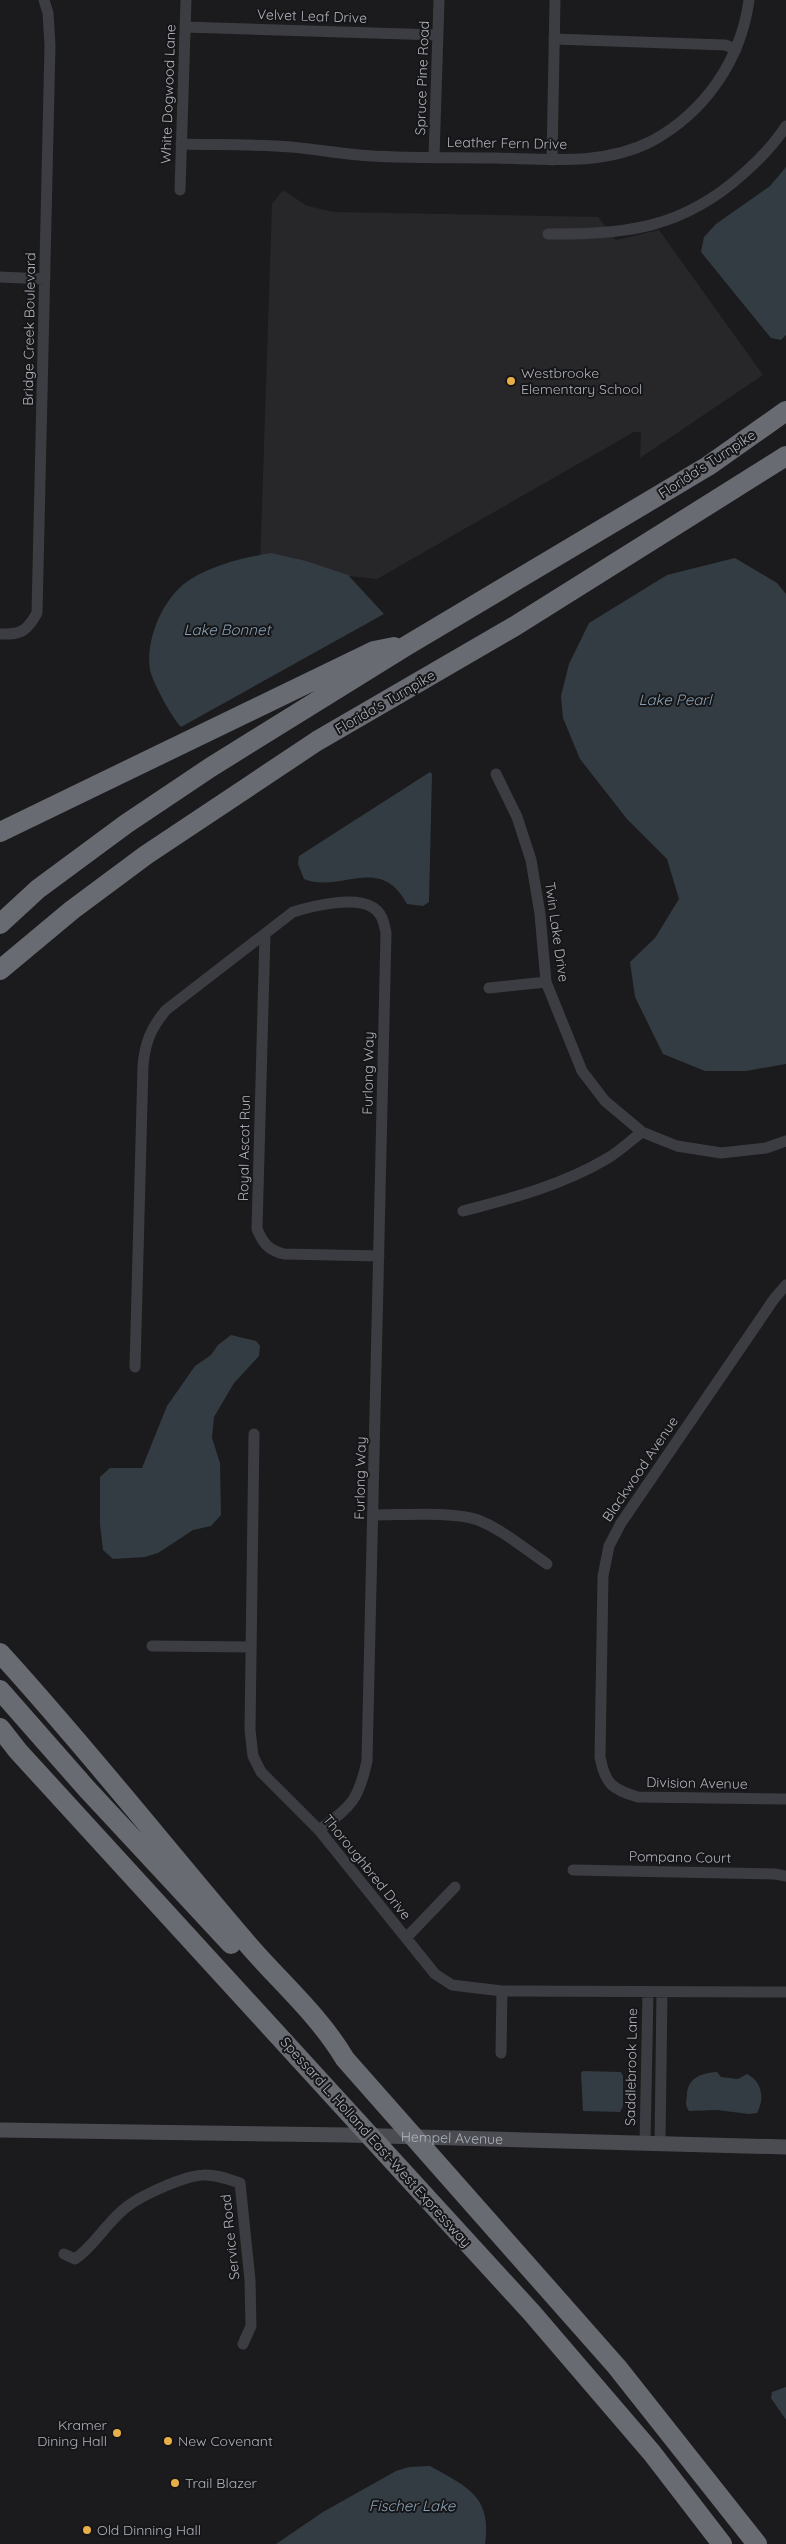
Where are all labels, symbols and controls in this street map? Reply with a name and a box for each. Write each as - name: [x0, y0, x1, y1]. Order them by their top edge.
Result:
- street label: Velvet Leaf Drive: [257, 5, 367, 27]
- street label: Spruce Pine Road: [411, 20, 433, 136]
- street label: White Dogwood Lane: [157, 24, 179, 164]
- street label: Leather Fern Drive: [447, 133, 567, 153]
- street label: Bridge Creek Boulevard: [19, 252, 39, 406]
- place label: Westbrooke Elementary School: [521, 364, 642, 398]
- marker: Westbrooke Elementary School: [505, 375, 517, 387]
- street label: Florida's Turnpike: [655, 426, 759, 502]
- water label: Lake Bonnet: [183, 620, 272, 639]
- street label: Florida's Turnpike: [332, 666, 438, 738]
- water label: Lake Pearl: [639, 690, 713, 709]
- street label: Twin Lake Drive: [541, 881, 573, 983]
- street label: Furlong Way: [358, 1031, 378, 1115]
- street label: Royal Ascot Run: [234, 1095, 254, 1201]
- street label: Blackwood Avenue: [598, 1413, 682, 1525]
- street label: Furlong Way: [350, 1436, 370, 1520]
- street label: Division Avenue: [646, 1773, 748, 1793]
- street label: Thoroughbred Drive: [319, 1811, 415, 1923]
- street label: Pompano Court: [629, 1847, 732, 1867]
- street label: Saddlebrook Lane: [621, 2008, 641, 2126]
- street label: Spessard L. Holland East-West Expressway: [277, 2033, 475, 2251]
- street label: Hempel Avenue: [401, 2127, 503, 2148]
- street label: Service Road: [217, 2193, 243, 2281]
- place label: Kramer Dining Hall: [37, 2416, 108, 2450]
- marker: Kramer Dining Hall: [111, 2427, 123, 2439]
- place label: New Covenant: [178, 2432, 273, 2450]
- marker: New Covenant: [162, 2435, 174, 2447]
- place label: Trail Blazer: [185, 2474, 258, 2492]
- marker: Trail Blazer: [169, 2477, 181, 2489]
- water label: Fischer Lake: [369, 2496, 456, 2515]
- place label: Old Dinning Hall: [97, 2521, 201, 2539]
- marker: Old Dinning Hall: [81, 2524, 93, 2536]

